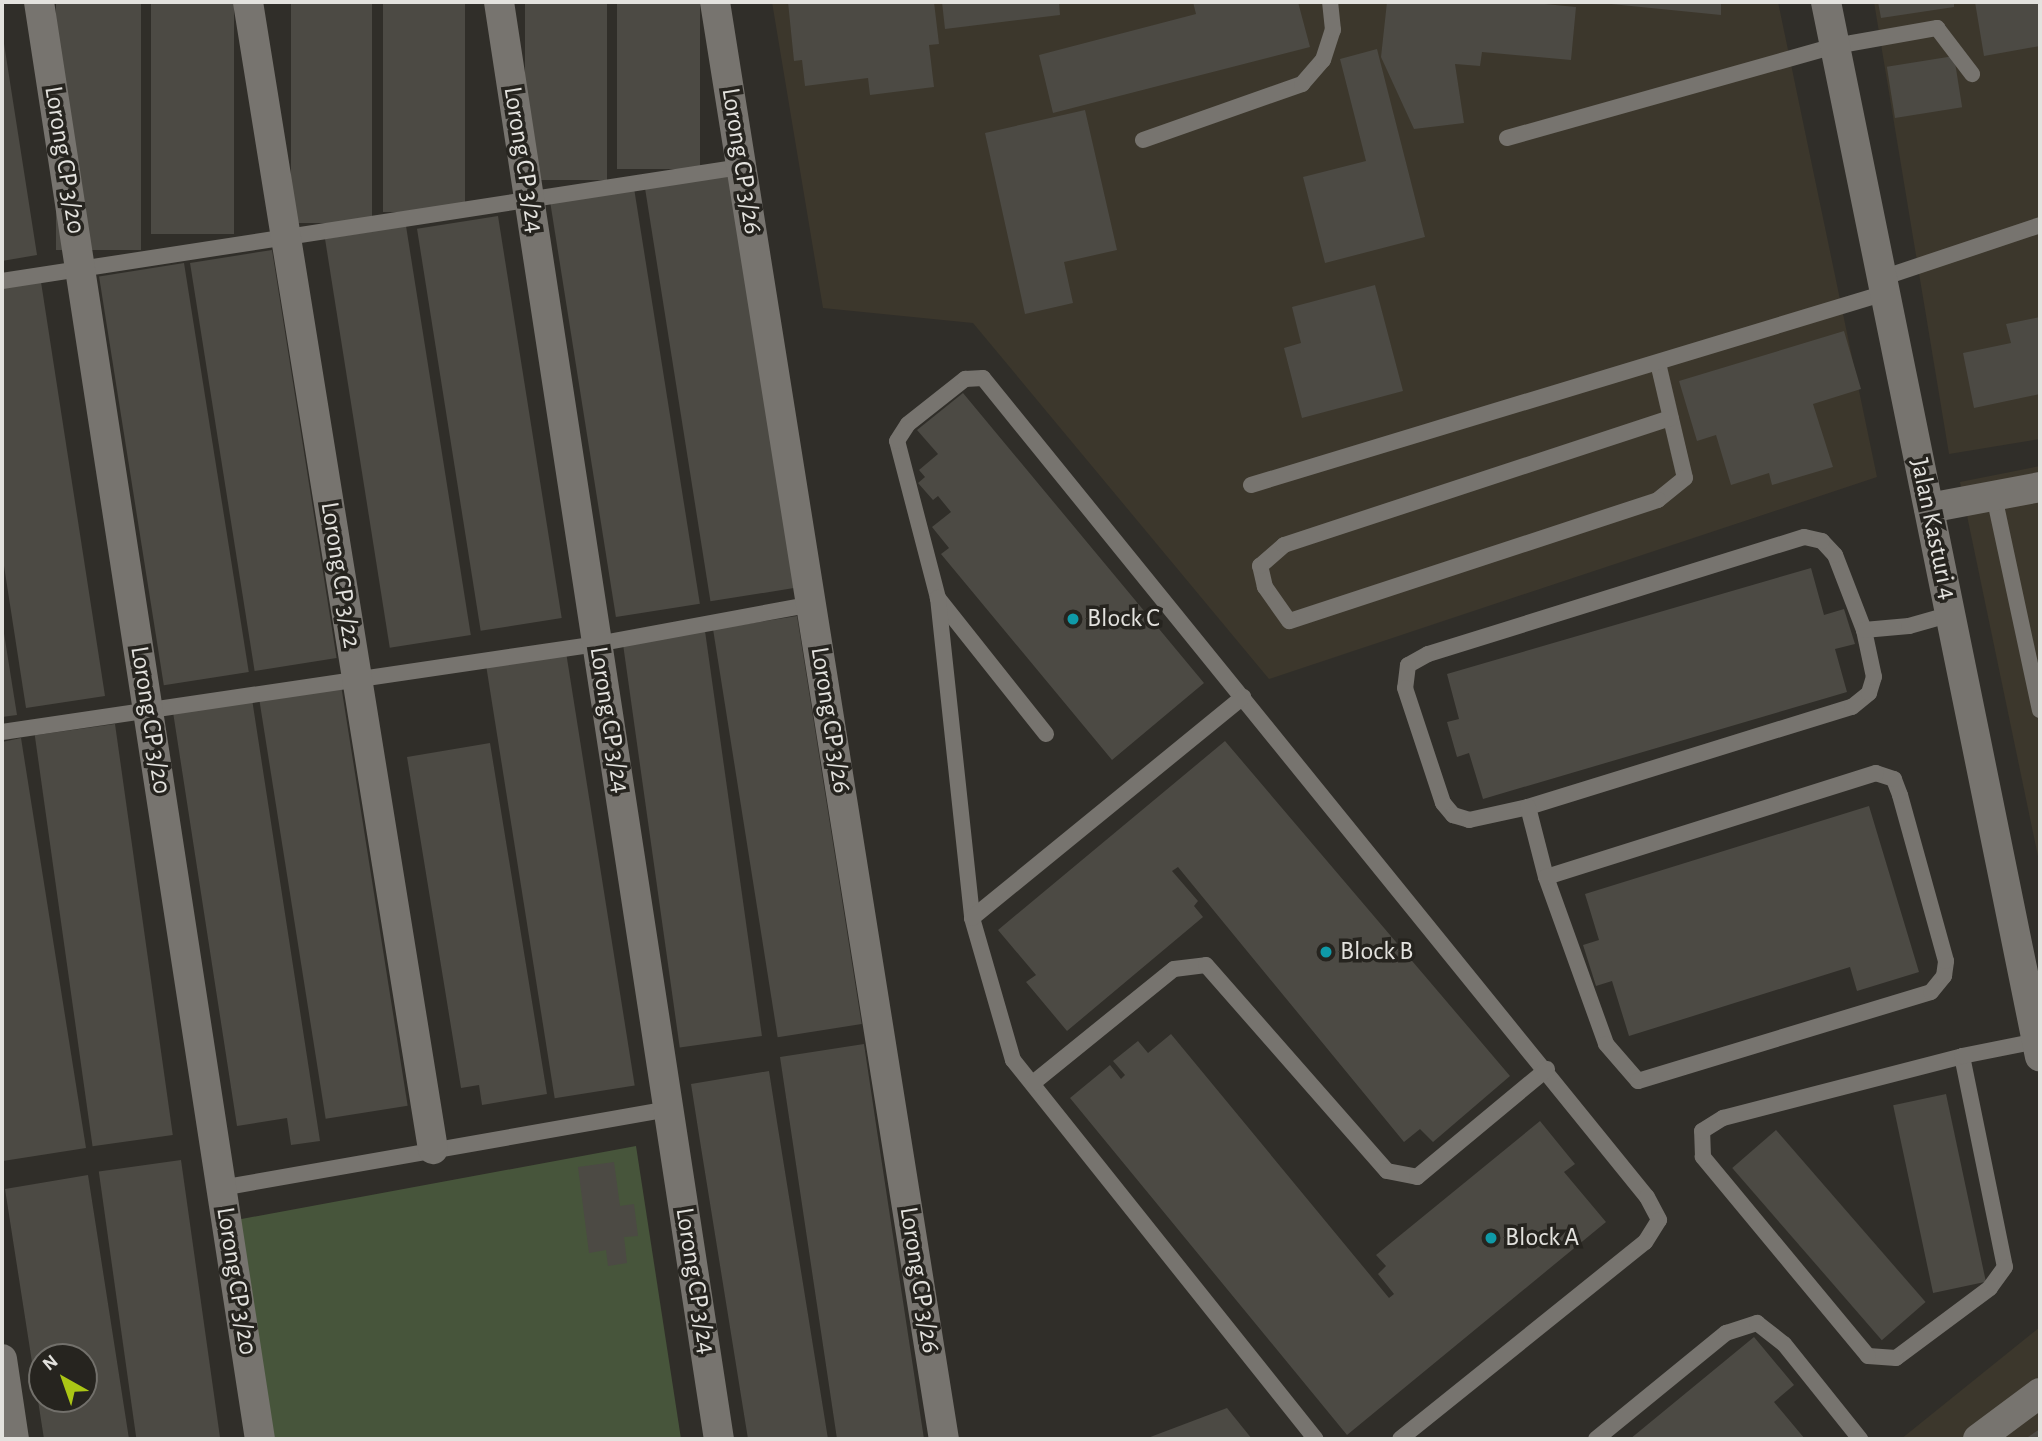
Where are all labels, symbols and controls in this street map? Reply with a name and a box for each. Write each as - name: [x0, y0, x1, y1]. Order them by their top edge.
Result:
- street label: Lorong CP 3/20: [37, 84, 91, 236]
- street label: Lorong CP 3/24: [496, 84, 550, 236]
- street label: Lorong CP 3/26: [714, 86, 768, 236]
- street label: Jalan Kasturi 4: [1903, 455, 1963, 603]
- street label: Lorong CP 3/22: [313, 500, 367, 650]
- place label: Block C: [1087, 603, 1160, 635]
- marker: Block C: [1065, 611, 1081, 627]
- street label: Lorong CP 3/20: [123, 644, 177, 796]
- street label: Lorong CP 3/24: [582, 644, 636, 796]
- street label: Lorong CP 3/26: [803, 645, 857, 795]
- place label: Block B: [1340, 936, 1413, 968]
- marker: Block B: [1318, 944, 1334, 960]
- street label: Lorong CP 3/20: [209, 1205, 263, 1357]
- street label: Lorong CP 3/24: [668, 1205, 722, 1357]
- street label: Lorong CP 3/26: [892, 1205, 946, 1355]
- place label: Block A: [1505, 1222, 1579, 1254]
- marker: Block A: [1483, 1230, 1499, 1246]
- north arrow: [28, 1343, 98, 1413]
- text: N: [39, 1352, 62, 1375]

